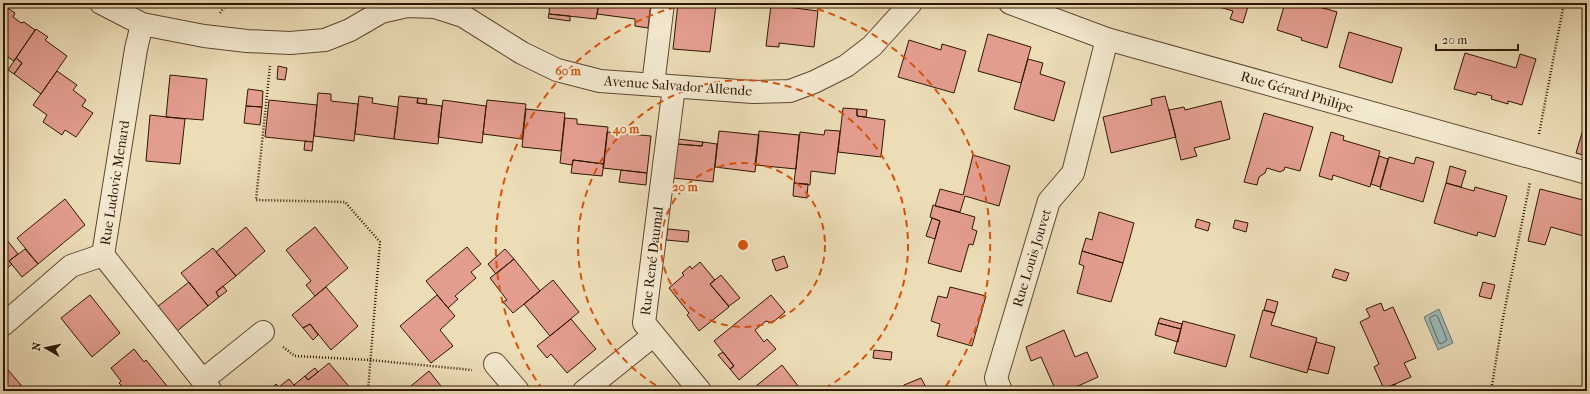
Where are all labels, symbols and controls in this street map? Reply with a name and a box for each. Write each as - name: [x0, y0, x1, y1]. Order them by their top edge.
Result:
- scale bar: [1436, 26, 1518, 52]
- text: 20 m: [1442, 33, 1467, 47]
- text: 60 m: [555, 64, 582, 78]
- street label: Rue Gérard Philipe: [1239, 68, 1355, 116]
- street label: Avenue Salvador Allende: [602, 72, 753, 100]
- street label: Rue Ludovic Menard: [97, 119, 133, 247]
- text: 40 m: [612, 122, 640, 137]
- text: 20 m: [672, 180, 699, 194]
- street label: Rue René Daumal: [637, 205, 667, 316]
- street label: Rue Louis Jouvet: [1009, 207, 1055, 309]
- centre of rings: [736, 238, 750, 252]
- north arrow: [26, 328, 66, 368]
- text: N: [30, 341, 44, 352]

